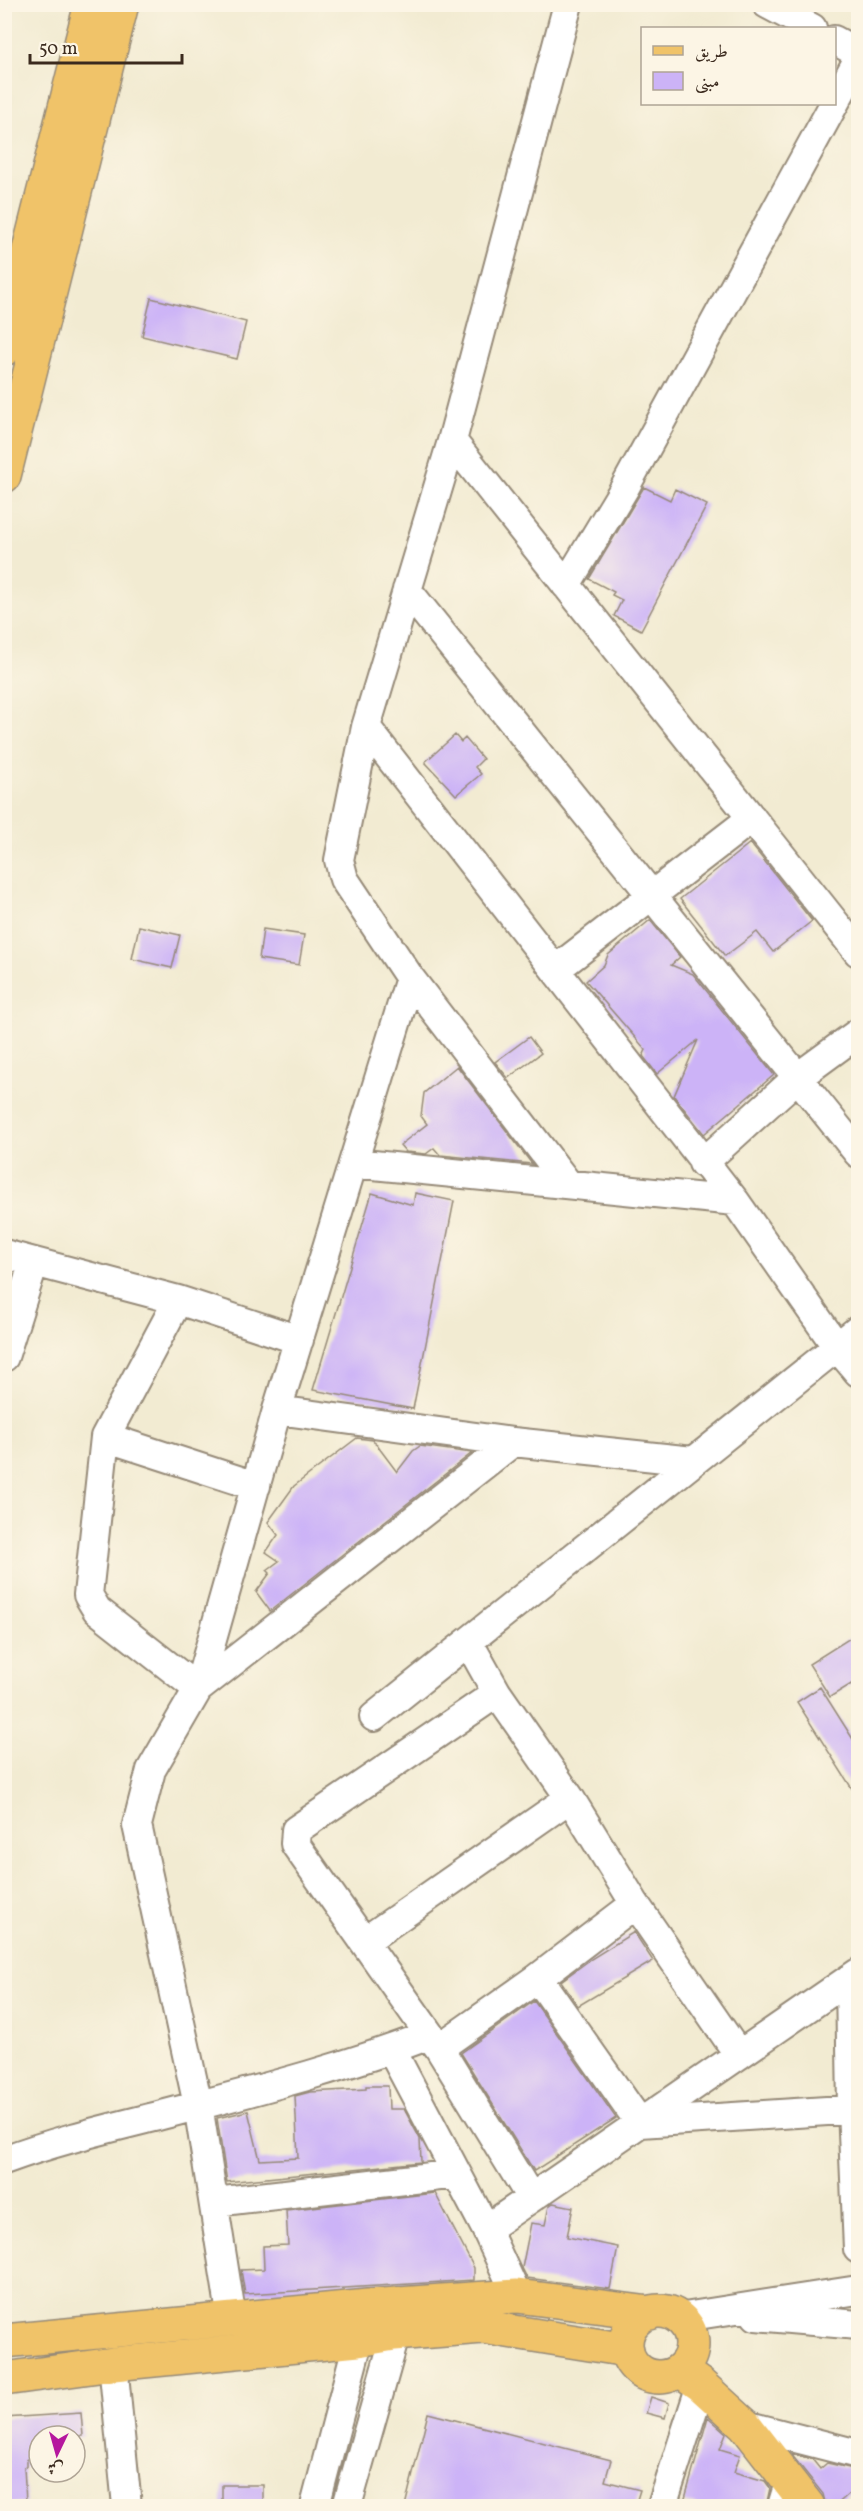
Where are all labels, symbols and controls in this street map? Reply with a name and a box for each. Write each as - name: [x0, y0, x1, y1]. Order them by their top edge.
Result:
- scale bar: [30, 27, 182, 65]
- legend: [641, 27, 836, 105]
- text: 50 m: [39, 37, 78, 62]
- text: طريق: [695, 40, 728, 65]
- text: مبنى: [695, 70, 720, 95]
- north arrow: [27, 2424, 87, 2484]
- text: ش: [47, 2455, 65, 2479]

